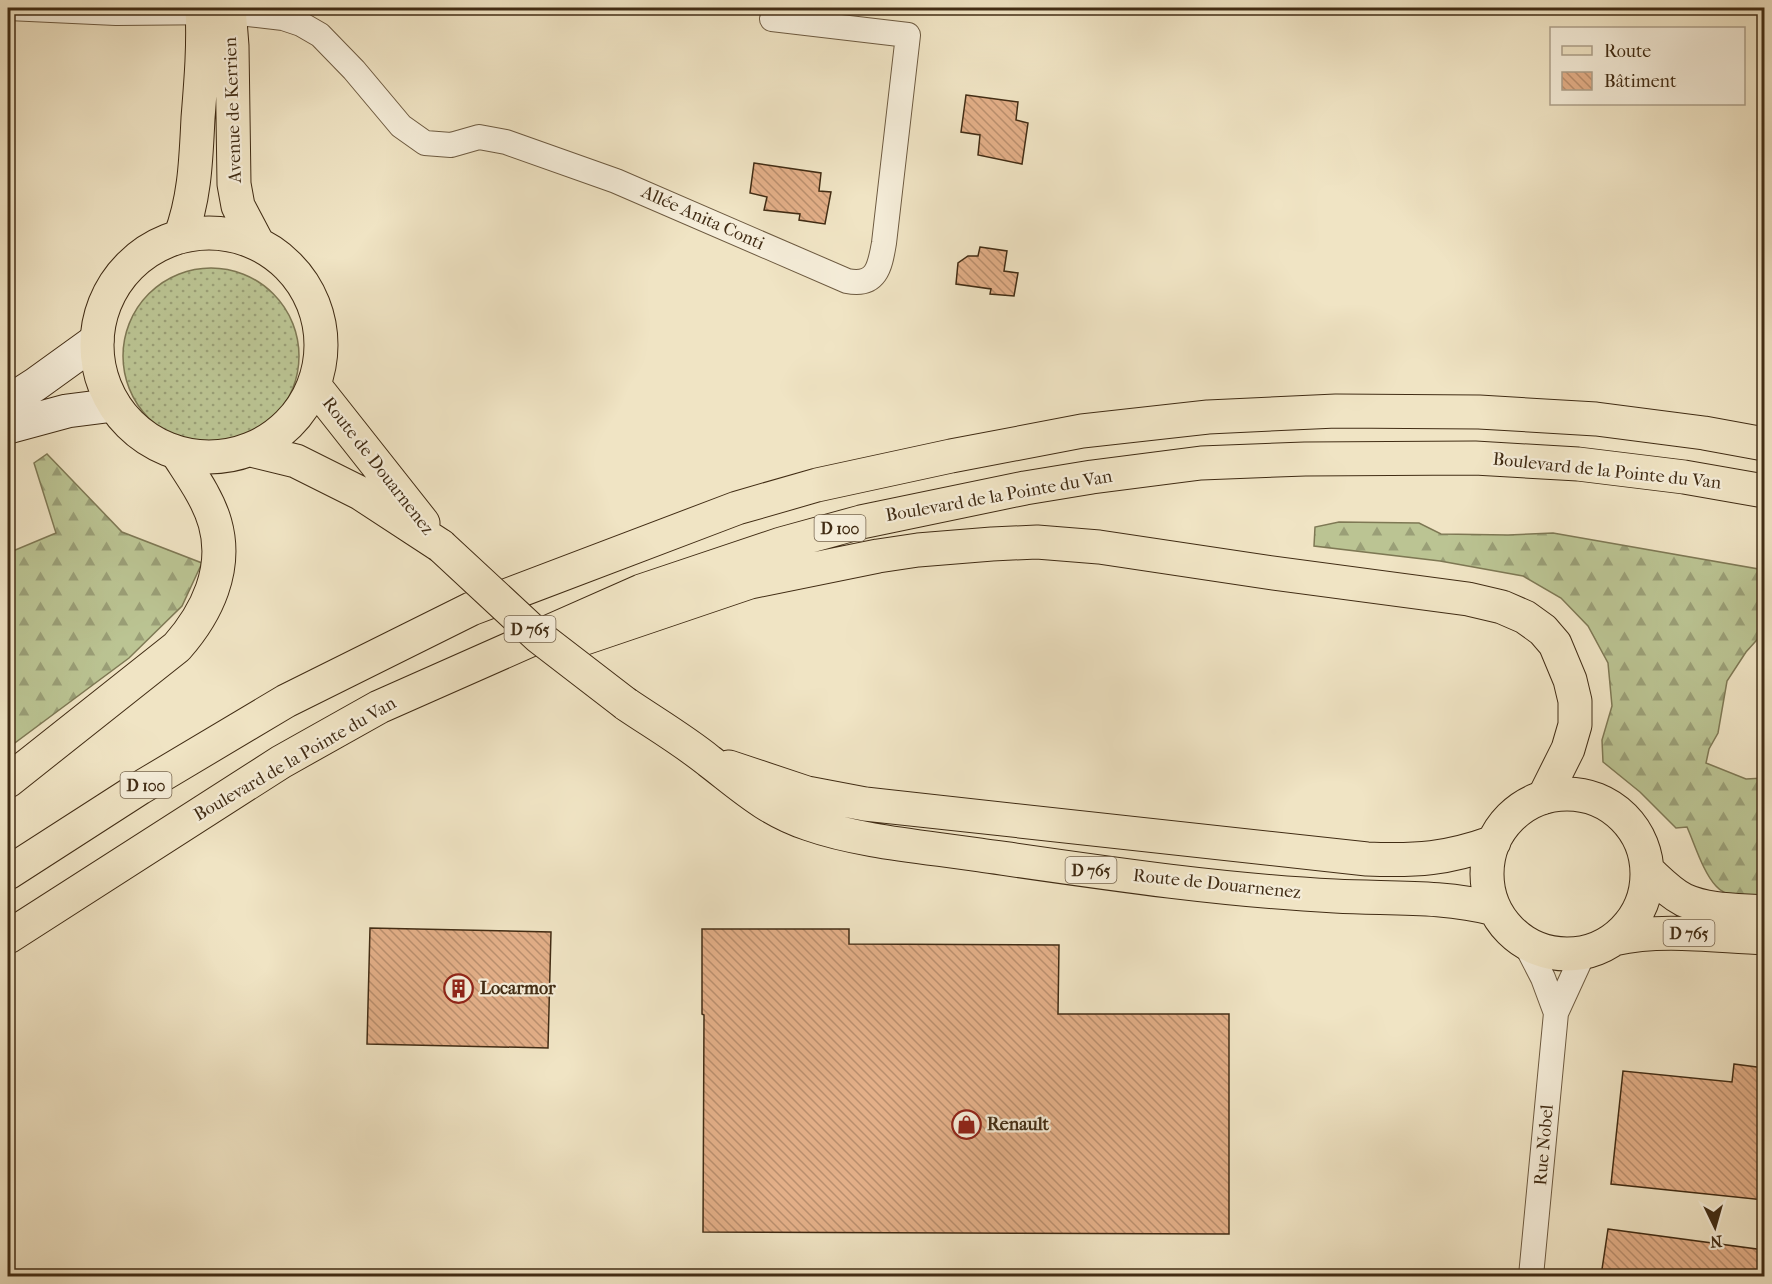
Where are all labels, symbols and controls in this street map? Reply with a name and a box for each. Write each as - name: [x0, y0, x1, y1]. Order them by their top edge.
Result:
- legend: [1550, 27, 1745, 105]
- street label: Avenue de Kerrien: [220, 36, 246, 184]
- text: Route: [1604, 41, 1651, 62]
- text: Bâtiment: [1604, 71, 1677, 92]
- street label: Allée Anita Conti: [637, 181, 768, 255]
- street label: Route de Douarnenez: [318, 393, 438, 539]
- street label: Boulevard de la Pointe du Van: [1492, 449, 1723, 494]
- street label: Boulevard de la Pointe du Van: [884, 466, 1115, 526]
- road number: D 100: [814, 515, 866, 541]
- road number: D 765: [504, 616, 556, 642]
- street label: Boulevard de la Pointe du Van: [190, 692, 400, 826]
- road number: D 100: [120, 772, 172, 798]
- road number: D 765: [1066, 857, 1116, 883]
- street label: Route de Douarnenez: [1132, 865, 1302, 903]
- road number: D 765: [1664, 920, 1714, 946]
- building icon: Locarmor: [443, 972, 475, 1004]
- place label: Locarmor: [480, 978, 556, 999]
- street label: Rue Nobel: [1530, 1104, 1558, 1186]
- shop icon: Renault: [950, 1108, 982, 1140]
- place label: Renault: [987, 1114, 1049, 1135]
- north arrow: [1685, 1197, 1745, 1257]
- text: N: [1709, 1231, 1723, 1252]

